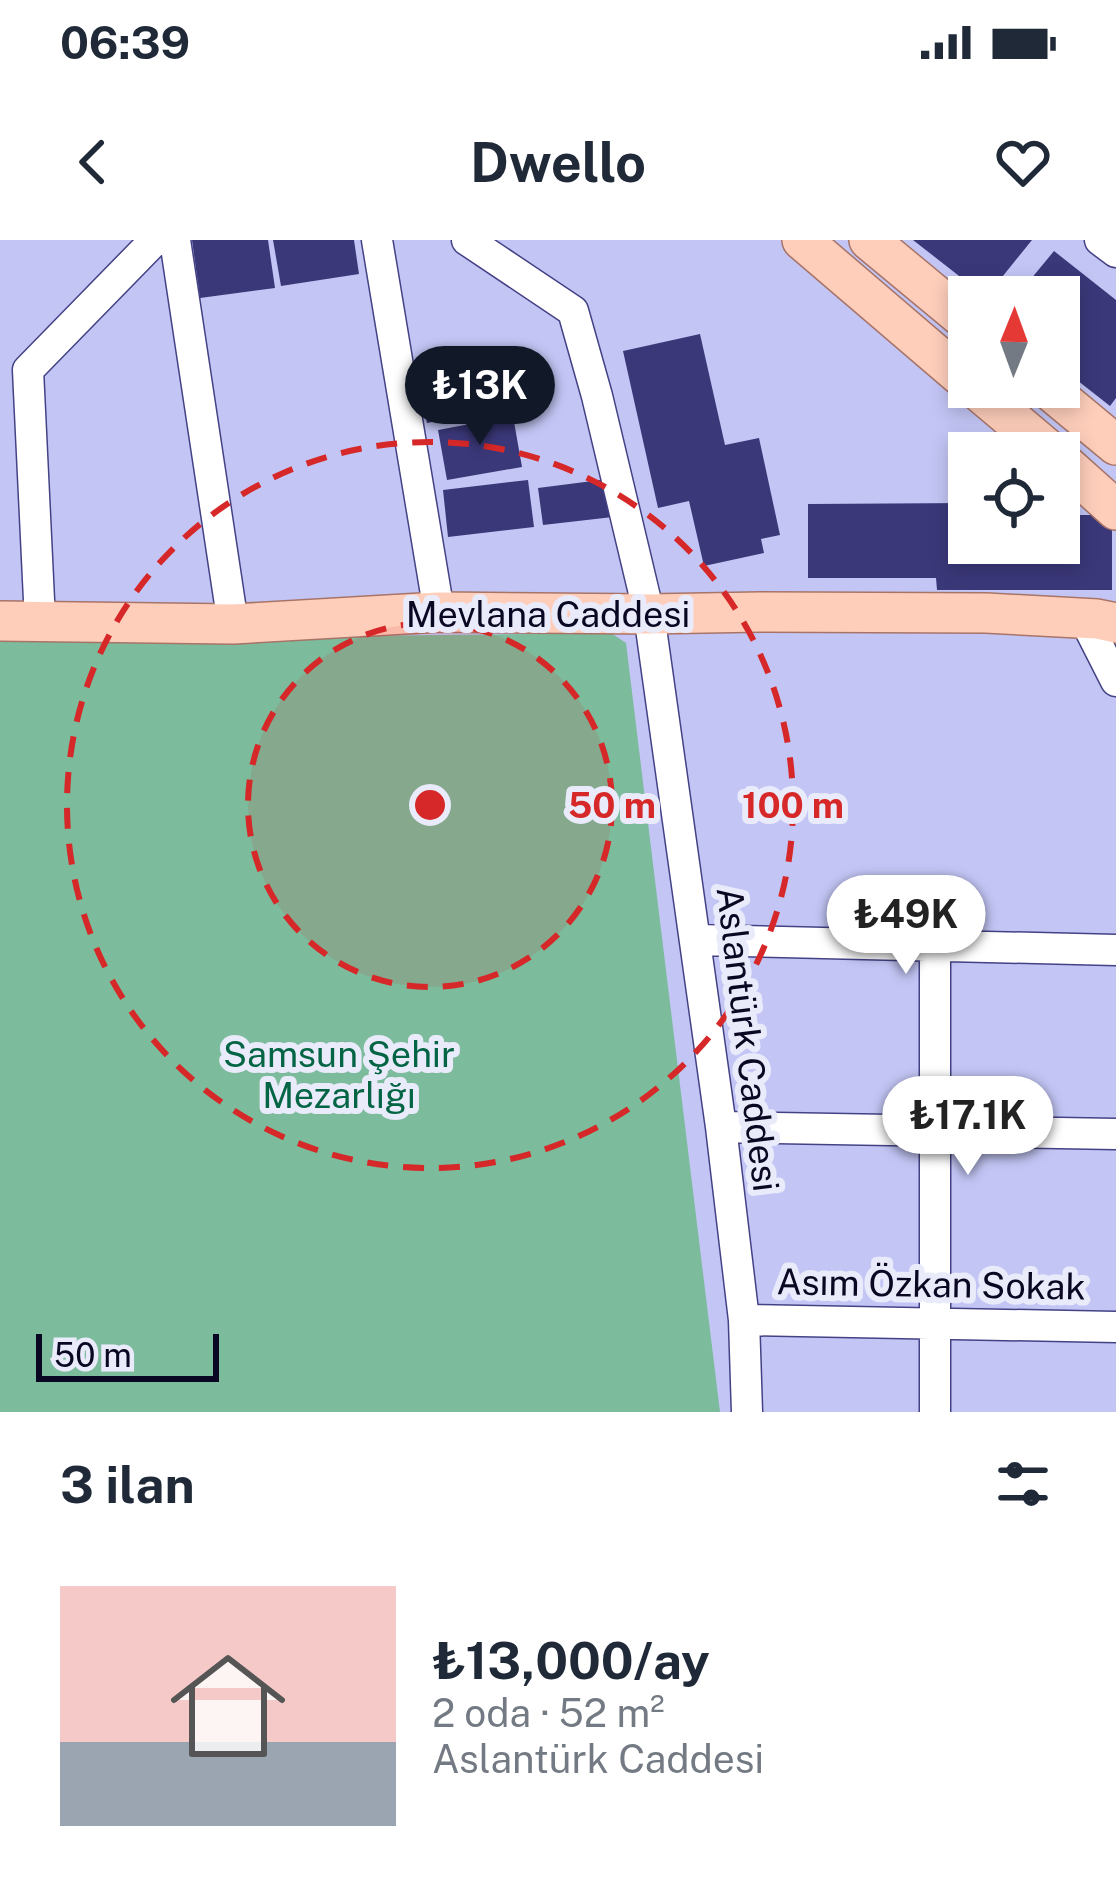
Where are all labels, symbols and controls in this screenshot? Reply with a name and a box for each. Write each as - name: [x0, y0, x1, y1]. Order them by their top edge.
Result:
- text: 06:39: [60, 16, 190, 69]
- icon: back: [60, 129, 126, 195]
- icon: heart: [990, 129, 1056, 195]
- text: Dwello: [470, 131, 646, 194]
- north arrow: [948, 276, 1080, 408]
- map controls: [948, 276, 1080, 564]
- pin: ₺13K: [409, 346, 551, 448]
- text: ₺13K: [432, 362, 528, 408]
- button: locate: [948, 432, 1080, 564]
- street label: Mevlana Caddesi: [406, 593, 690, 635]
- centre of rings: [409, 784, 451, 826]
- text: 50 m: [568, 784, 656, 826]
- text: 100 m: [742, 784, 844, 826]
- pin: ₺49K: [835, 875, 977, 977]
- street label: Aslantürk Caddesi: [708, 884, 788, 1194]
- text: ₺49K: [854, 891, 958, 937]
- park label: Samsun Şehir Mezarlığı: [223, 1033, 455, 1116]
- pin: ₺17.1K: [870, 1076, 1066, 1178]
- text: ₺17.1K: [909, 1092, 1027, 1138]
- street label: Asım Özkan Sokak: [776, 1260, 1086, 1308]
- scale bar: [36, 1328, 219, 1381]
- text: 50 m: [54, 1336, 132, 1374]
- icon: filters: [990, 1451, 1056, 1517]
- text: 3 ilan: [60, 1455, 195, 1514]
- text: ₺13,000/ay: [432, 1631, 710, 1690]
- icon: home: [156, 1634, 300, 1778]
- text: 2 oda · 52 m²: [432, 1690, 665, 1736]
- text: Aslantürk Caddesi: [432, 1736, 764, 1782]

